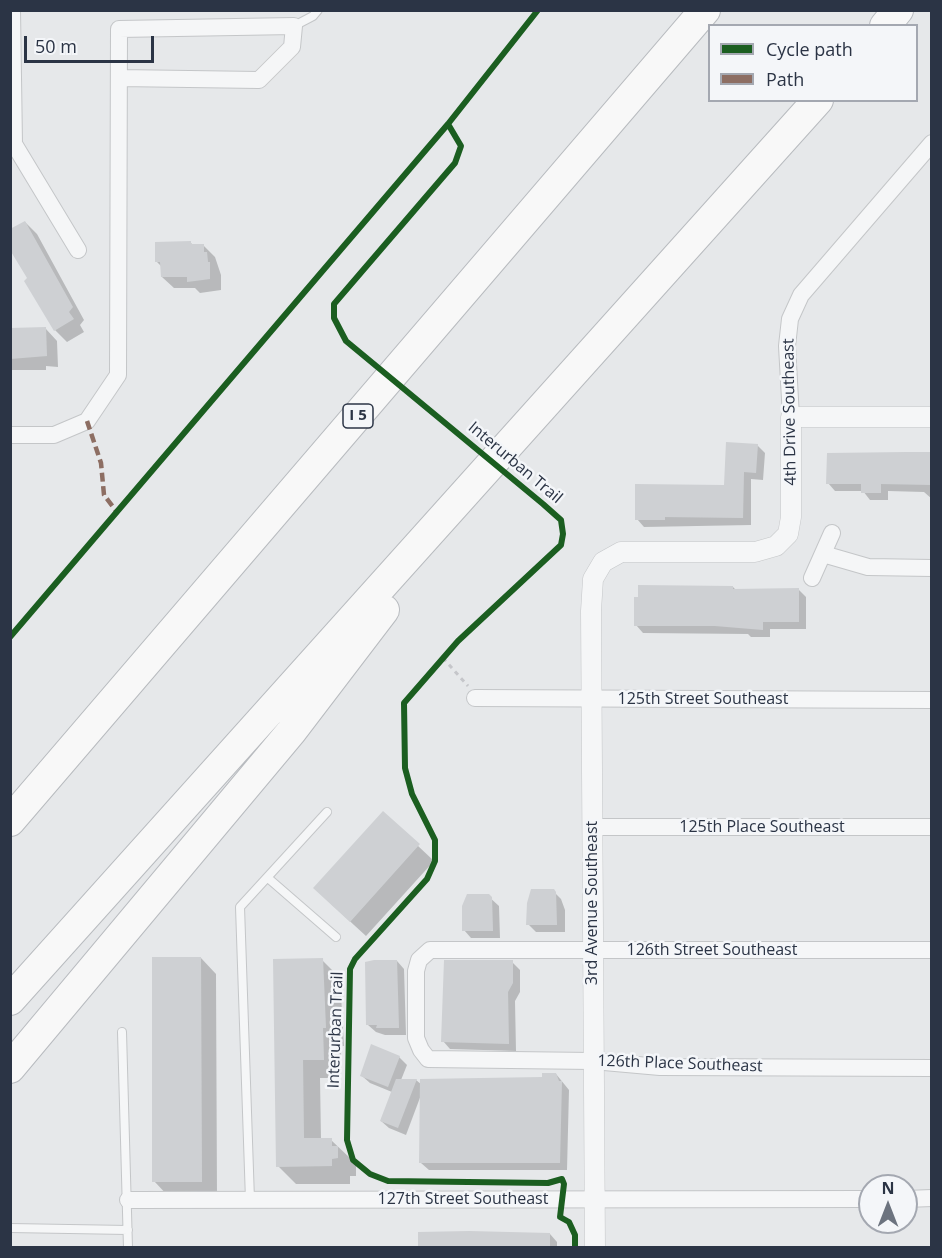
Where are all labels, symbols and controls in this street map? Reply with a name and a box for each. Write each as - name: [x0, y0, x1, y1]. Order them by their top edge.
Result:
- scale bar: [27, 24, 158, 62]
- legend: [708, 24, 918, 102]
- text: 50 m: [35, 34, 77, 58]
- text: Cycle path: [766, 37, 853, 61]
- text: Path: [766, 67, 804, 91]
- street label: 4th Drive Southeast: [779, 338, 801, 486]
- road number: I 5: [343, 404, 373, 428]
- street label: Interurban Trail: [464, 418, 566, 508]
- street label: 125th Street Southeast: [618, 689, 788, 709]
- street label: 125th Place Southeast: [679, 817, 845, 837]
- street label: 3rd Avenue Southeast: [582, 821, 602, 985]
- street label: 126th Street Southeast: [627, 940, 797, 960]
- street label: Interurban Trail: [324, 971, 348, 1089]
- street label: 126th Place Southeast: [597, 1052, 763, 1076]
- north arrow: [858, 1174, 918, 1234]
- text: N: [881, 1177, 895, 1199]
- street label: 127th Street Southeast: [378, 1189, 548, 1209]

